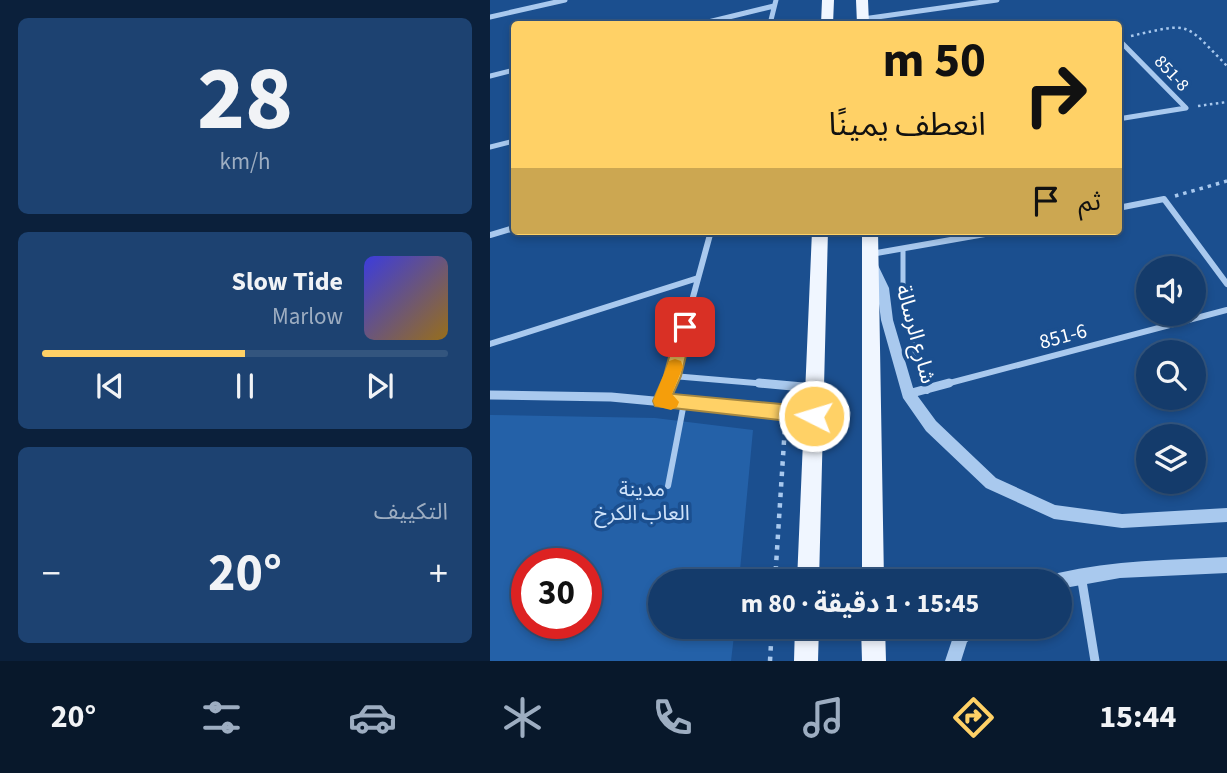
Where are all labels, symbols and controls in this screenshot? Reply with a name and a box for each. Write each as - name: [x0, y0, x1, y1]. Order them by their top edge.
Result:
- text: 50 m: [882, 26, 986, 96]
- text: 28: [197, 35, 293, 164]
- icon: right: [1010, 49, 1101, 140]
- street label: 851-8: [1148, 50, 1195, 97]
- text: انعطف يمينًا: [829, 102, 986, 148]
- text: km/h: [220, 145, 271, 178]
- icon: arrive: [1027, 182, 1065, 220]
- text: ثم: [1079, 183, 1101, 220]
- map controls: [1136, 256, 1206, 494]
- button: sound: [1136, 256, 1206, 326]
- text: Slow Tide: [232, 263, 343, 300]
- street label: شارع الرسالة: [888, 281, 944, 387]
- pin: [655, 297, 715, 357]
- text: Marlow: [272, 300, 343, 333]
- icon: arrive: [666, 308, 704, 346]
- street label: 851-6: [1036, 315, 1090, 357]
- button: search: [1136, 340, 1206, 410]
- icon: previous: [91, 367, 129, 405]
- icon: pause: [226, 367, 264, 405]
- icon: next: [361, 367, 399, 405]
- position arrow: [777, 379, 851, 453]
- button: layers: [1136, 424, 1206, 494]
- park label: مدينة العاب الكرخ: [594, 474, 690, 528]
- text: التكييف: [374, 495, 448, 528]
- text: 20°: [208, 537, 282, 611]
- text: −: [42, 547, 61, 601]
- text: +: [429, 547, 448, 601]
- speed limit sign: 30: [511, 548, 602, 639]
- text: 15:45 · 1 دقيقة · 80 m: [741, 585, 979, 622]
- icon: filters: [197, 693, 246, 742]
- icon: car: [348, 693, 397, 742]
- icon: climate: [498, 693, 547, 742]
- icon: phone: [648, 693, 697, 742]
- icon: music: [799, 693, 848, 742]
- icon: directions: [949, 693, 998, 742]
- text: 20°: [51, 694, 96, 740]
- text: 15:44: [1099, 694, 1176, 740]

